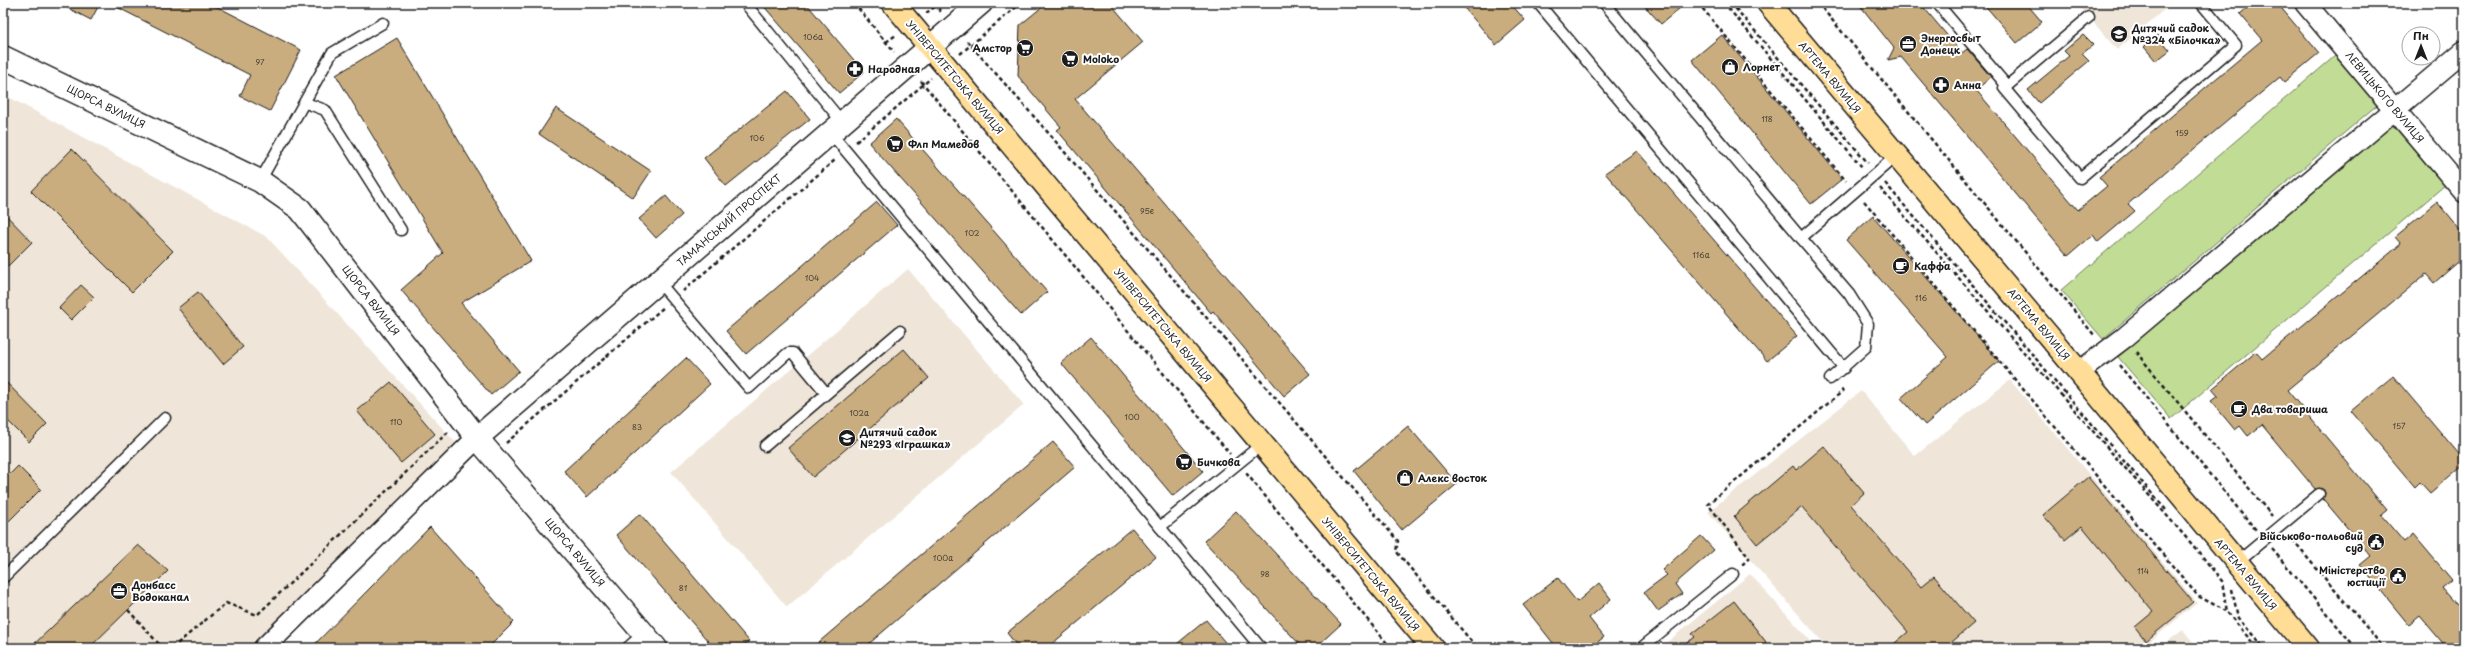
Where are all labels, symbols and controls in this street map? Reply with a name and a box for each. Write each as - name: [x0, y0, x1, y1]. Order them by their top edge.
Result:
- street label: УНІВЕРСИТЕТСЬКА ВУЛИЦЯ: [903, 16, 1008, 137]
- place label: Дитячий садок №324 «Білочка»: [2131, 20, 2221, 47]
- school or university icon: Дитячий садок №324 «Білочка»: [2109, 24, 2129, 44]
- north arrow: [2401, 26, 2441, 66]
- text: Пн: [2413, 27, 2429, 44]
- place label: Энергосбыт Донецк: [1920, 30, 1981, 57]
- house number: 106а: [803, 31, 823, 43]
- office icon: Энергосбыт Донецк: [1898, 34, 1918, 54]
- supermarket icon: Амстор: [1015, 38, 1035, 58]
- street label: АРТЕМА ВУЛИЦЯ: [1796, 38, 1865, 116]
- place label: Амстор: [973, 40, 1012, 55]
- street label: ЛЕВИЦЬКОГО ВУЛИЦЯ: [2343, 48, 2428, 146]
- supermarket icon: Moloko: [1060, 49, 1080, 69]
- place label: Moloko: [1083, 51, 1119, 66]
- house number: 97: [255, 56, 265, 68]
- shop icon: Лорнет: [1720, 57, 1740, 77]
- pharmacy icon: Народная: [845, 59, 865, 79]
- place label: Лорнет: [1743, 59, 1781, 74]
- place label: Народная: [868, 61, 920, 76]
- pharmacy icon: Анна: [1931, 75, 1951, 95]
- place label: Анна: [1954, 77, 1982, 92]
- street label: ЩОРСА ВУЛИЦЯ: [64, 80, 148, 131]
- house number: 118: [1761, 113, 1773, 125]
- house number: 159: [2175, 127, 2189, 139]
- house number: 106: [749, 132, 765, 144]
- supermarket icon: Флп Мамедов: [885, 134, 905, 154]
- place label: Флп Мамедов: [908, 136, 979, 151]
- street label: ТАМАНСЬКИЙ ПРОСПЕКТ: [673, 170, 784, 269]
- house number: 95е: [1140, 205, 1154, 217]
- house number: 102: [965, 227, 980, 239]
- house number: 116а: [1692, 249, 1710, 261]
- cafe icon: Каффа: [1891, 256, 1911, 276]
- place label: Каффа: [1914, 258, 1951, 273]
- street label: ЩОРСА ВУЛИЦЯ: [339, 261, 404, 338]
- street label: УНІВЕРСИТЕТСЬКА ВУЛИЦЯ: [1111, 264, 1216, 385]
- house number: 104: [805, 272, 819, 284]
- street label: АРТЕМА ВУЛИЦЯ: [2005, 285, 2074, 363]
- house number: 116: [1915, 292, 1928, 304]
- cafe icon: Два товариша: [2229, 399, 2249, 419]
- place label: Два товариша: [2251, 401, 2328, 416]
- house number: 102а: [849, 407, 869, 419]
- house number: 100: [1124, 411, 1140, 423]
- house number: 110: [390, 416, 402, 428]
- house number: 157: [2392, 420, 2406, 432]
- house number: 83: [632, 421, 642, 433]
- place label: Дитячий садок №293 «Іграшка»: [859, 424, 951, 451]
- school or university icon: Дитячий садок №293 «Іграшка»: [837, 428, 857, 448]
- supermarket icon: Бичкова: [1174, 452, 1194, 472]
- place label: Бичкова: [1197, 454, 1241, 469]
- shop icon: Алекс восток: [1395, 468, 1415, 488]
- place label: Алекс восток: [1418, 470, 1488, 485]
- street label: УНІВЕРСИТЕТСЬКА ВУЛИЦЯ: [1319, 513, 1424, 634]
- street label: ЩОРСА ВУЛИЦЯ: [542, 514, 609, 590]
- place label: Військово-польовий суд: [2259, 528, 2363, 555]
- public building icon: Військово-польовий суд: [2366, 532, 2386, 552]
- street label: АРТЕМА ВУЛИЦЯ: [2212, 535, 2281, 613]
- house number: 100а: [933, 552, 953, 564]
- place label: Міністерство юстиції: [2319, 562, 2386, 589]
- house number: 114: [2137, 565, 2149, 577]
- public building icon: Міністерство юстиції: [2388, 566, 2408, 586]
- house number: 98: [1260, 568, 1270, 580]
- place label: Донбасс Водоканал: [131, 577, 189, 604]
- office icon: Донбасс Водоканал: [109, 581, 129, 601]
- house number: 81: [679, 582, 688, 594]

